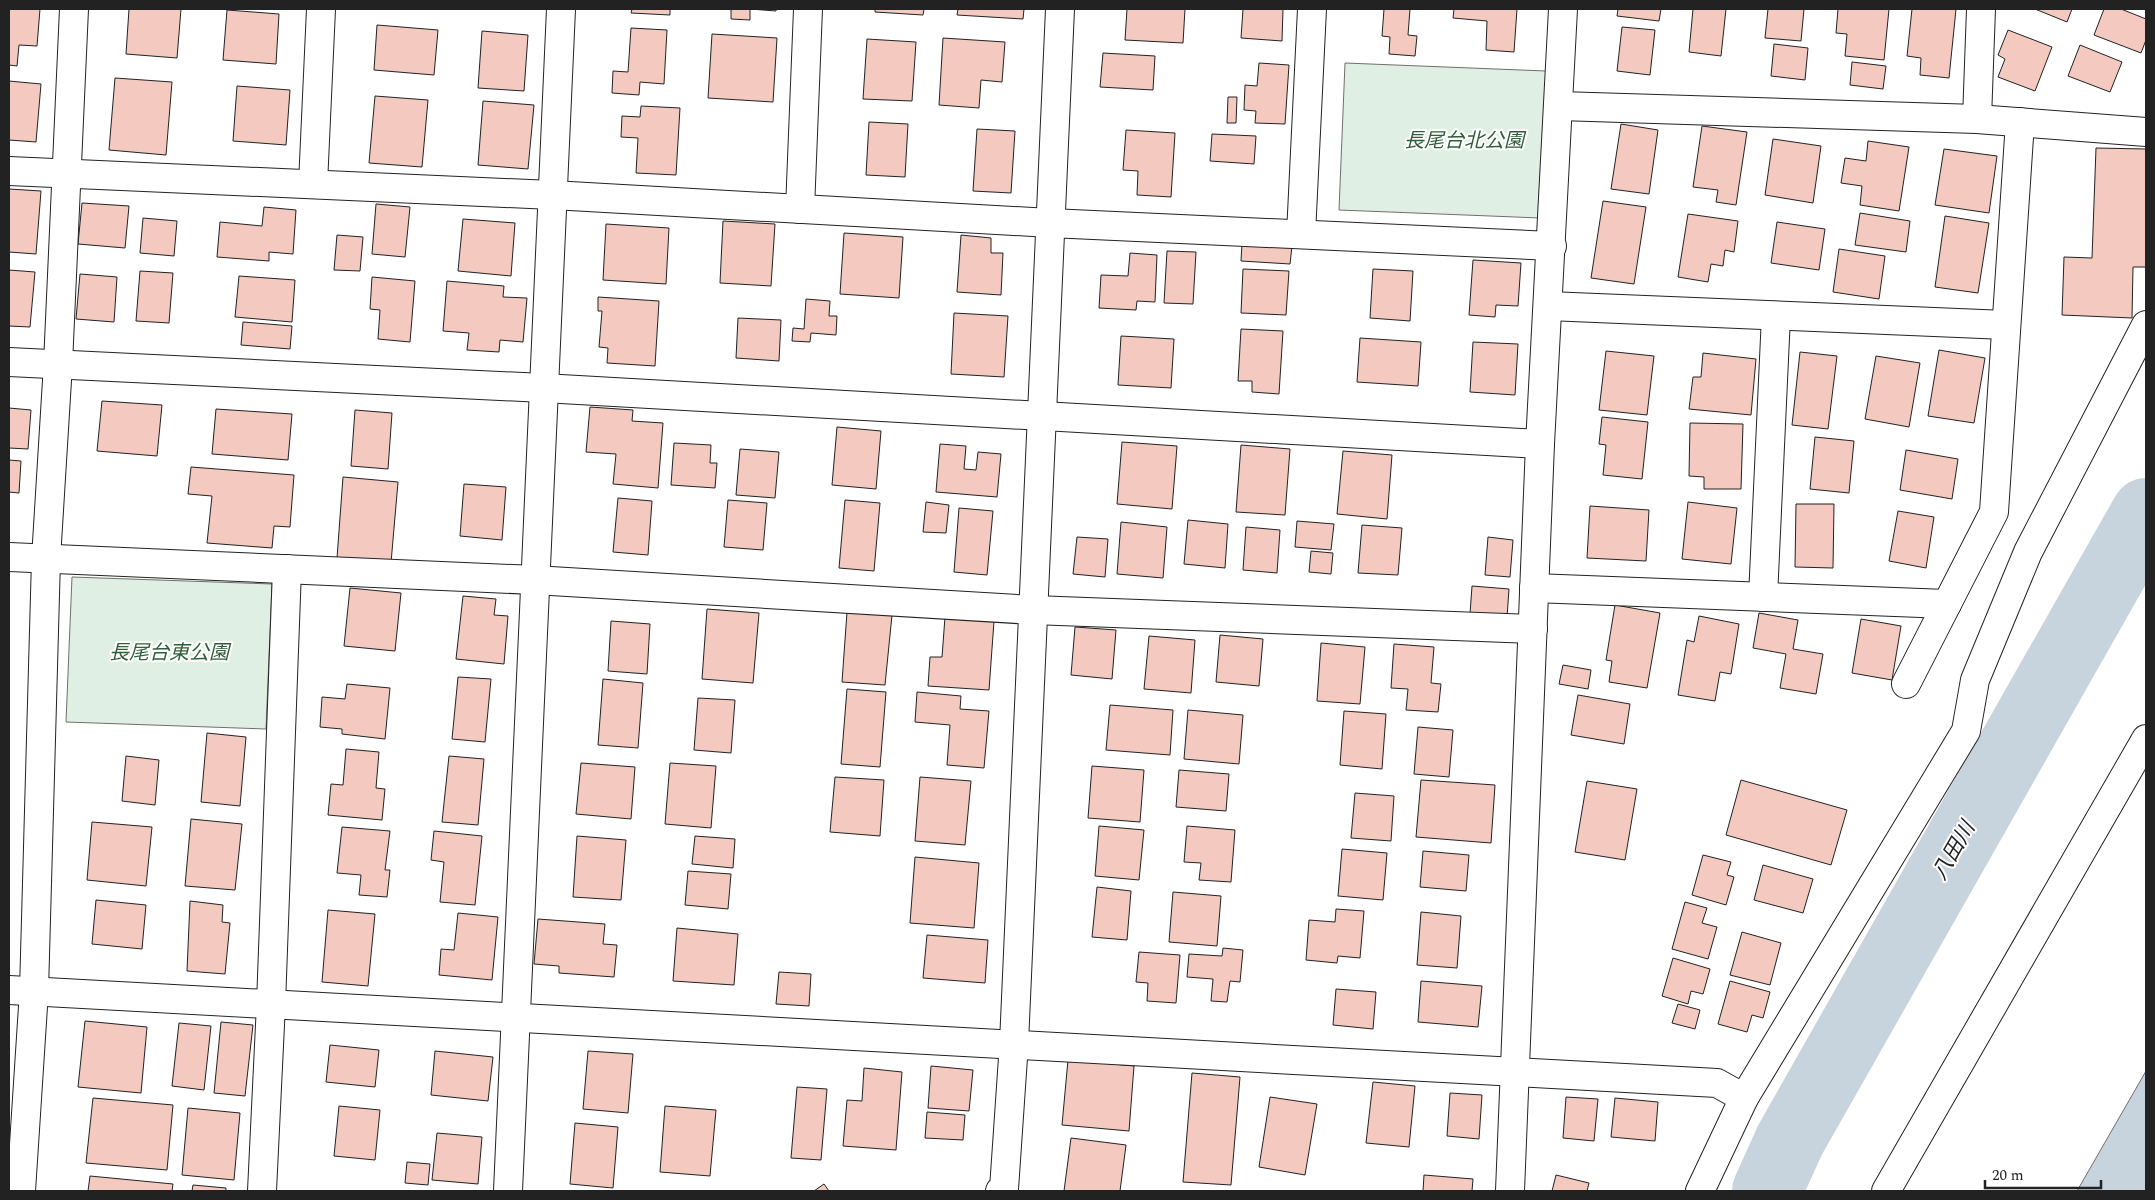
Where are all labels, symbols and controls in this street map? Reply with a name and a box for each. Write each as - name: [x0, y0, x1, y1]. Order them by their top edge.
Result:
- park label: 長尾台北公園: [1404, 126, 1527, 156]
- park label: 長尾台東公園: [109, 638, 232, 668]
- water label: 八田川: [1924, 814, 1985, 886]
- scale bar: [1985, 1158, 2101, 1190]
- text: 20 m: [1992, 1164, 2024, 1187]

